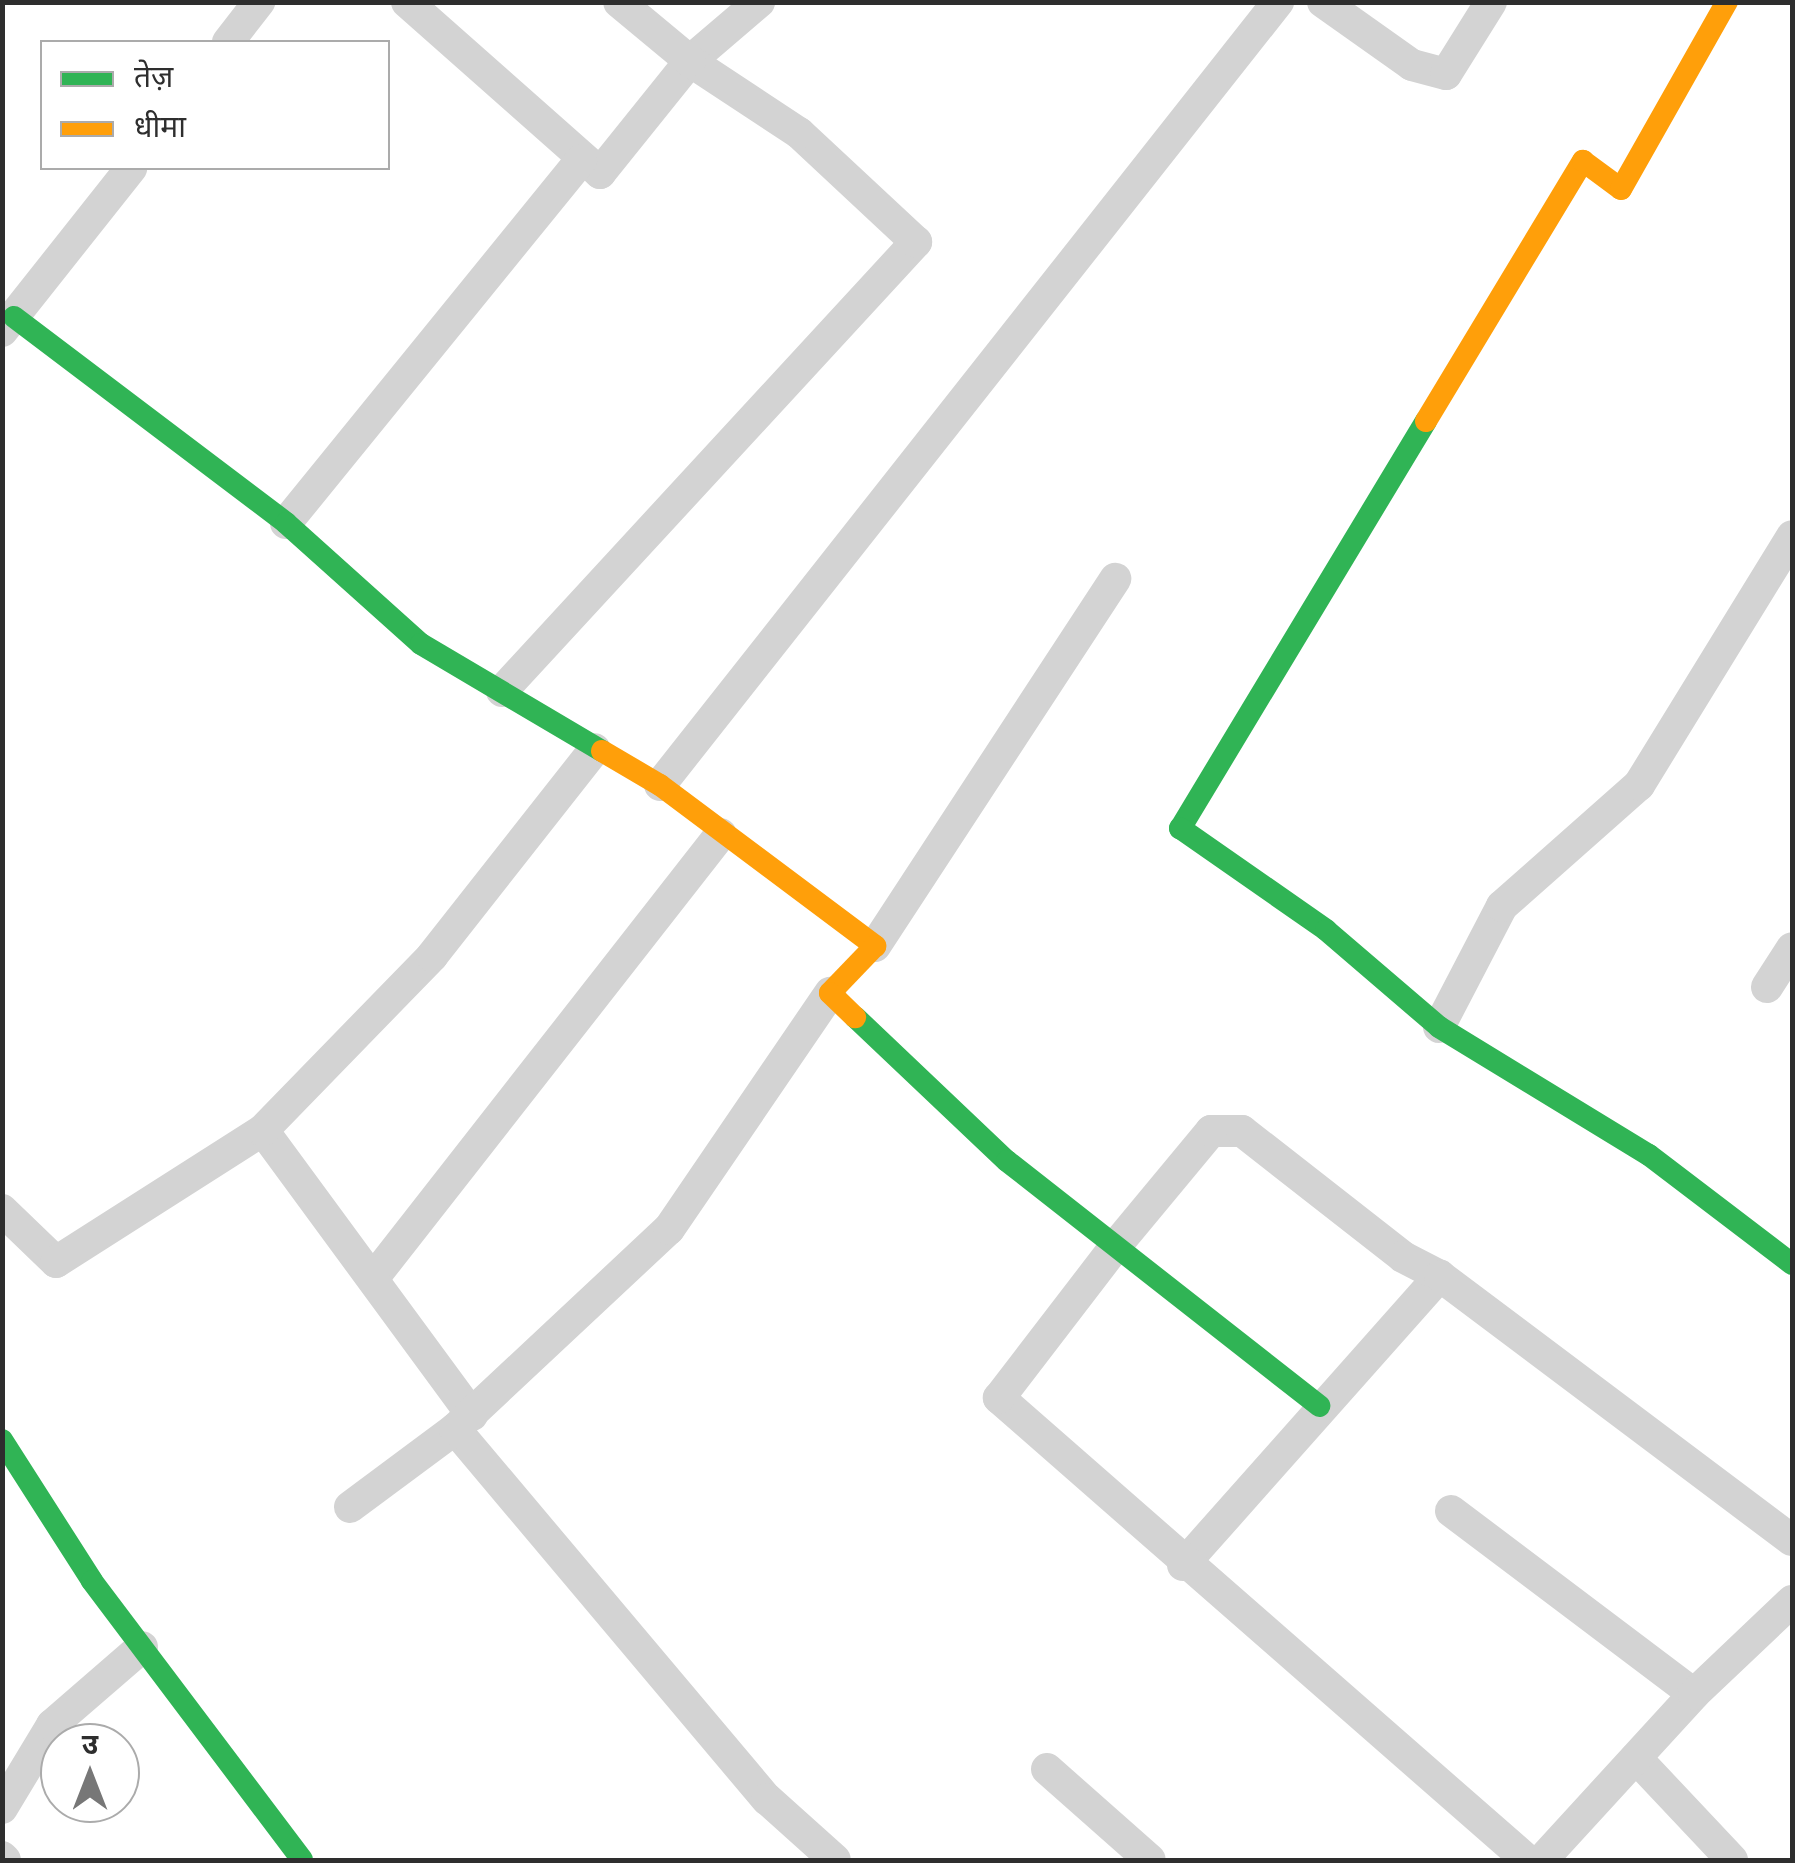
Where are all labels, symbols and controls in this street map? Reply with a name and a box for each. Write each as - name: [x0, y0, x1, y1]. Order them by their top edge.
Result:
- legend: [40, 40, 390, 170]
- text: तेज़: [134, 59, 173, 96]
- text: धीमा: [134, 109, 186, 146]
- north arrow: [40, 1723, 140, 1823]
- text: उ: [82, 1728, 98, 1762]

